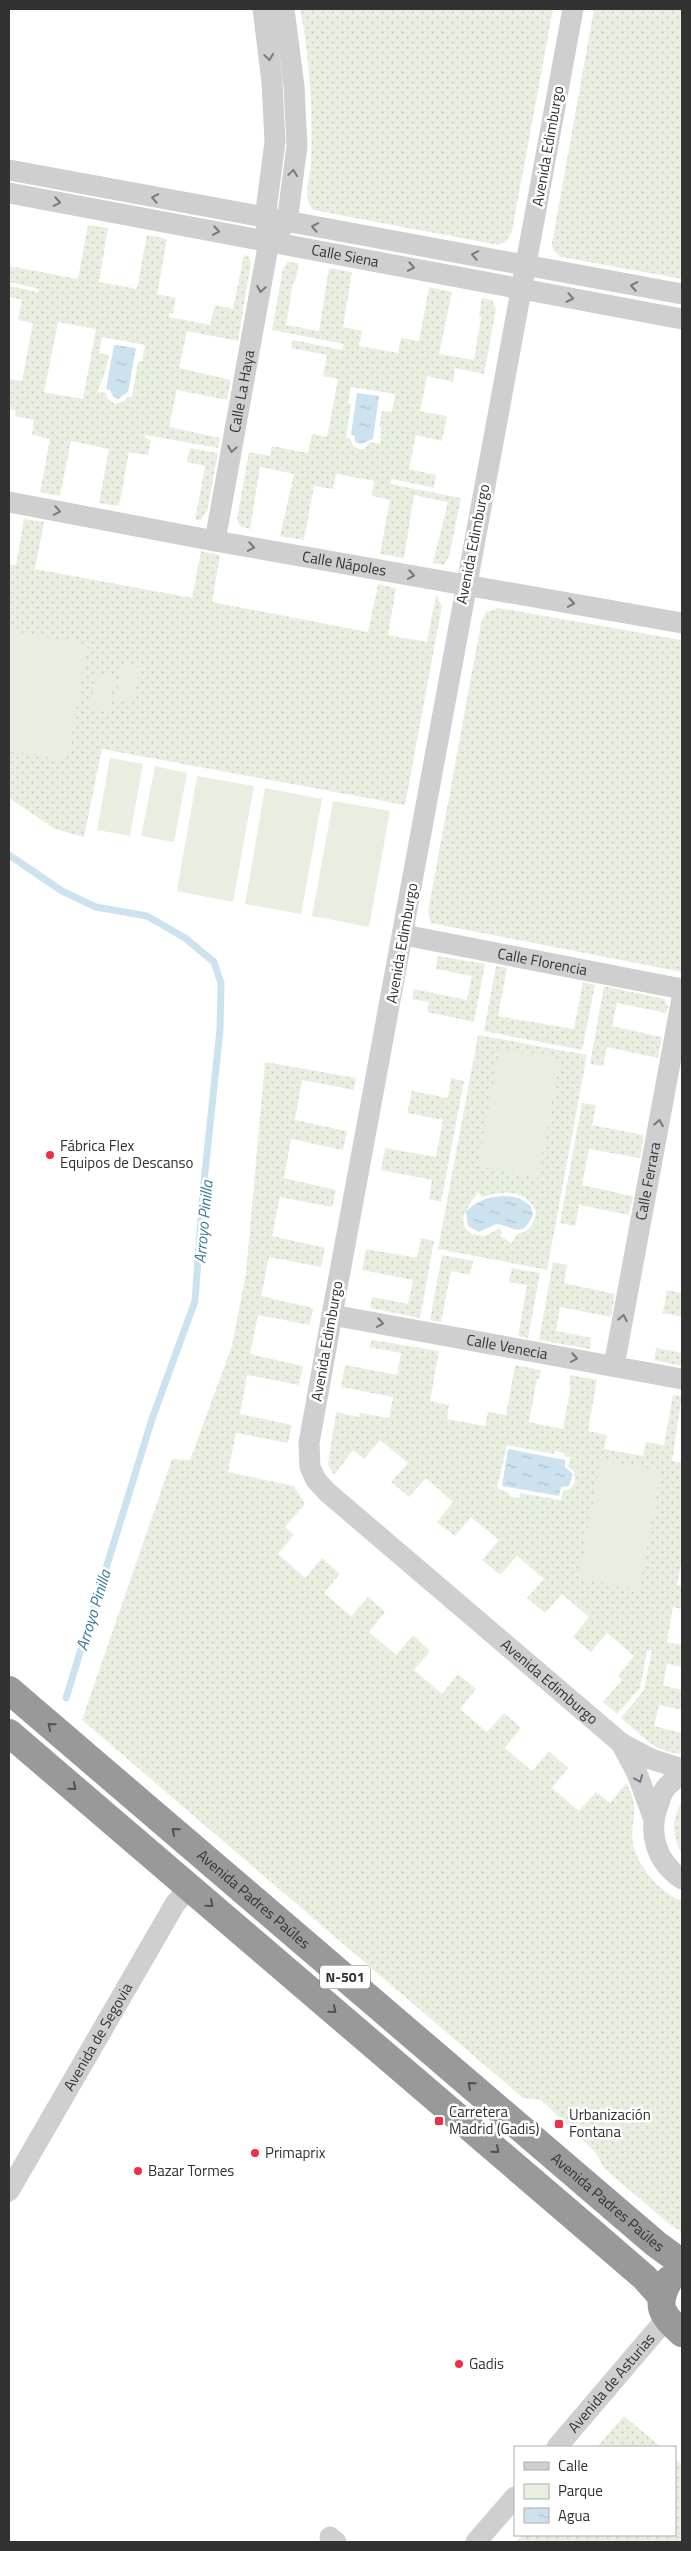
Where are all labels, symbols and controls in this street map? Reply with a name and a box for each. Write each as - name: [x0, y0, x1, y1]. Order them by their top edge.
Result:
- one-way arrow: [263, 53, 274, 61]
- street label: Avenida Edimburgo: [526, 84, 569, 208]
- one-way arrow: [288, 169, 298, 178]
- one-way arrow: [150, 193, 159, 203]
- one-way arrow: [52, 196, 61, 206]
- one-way arrow: [310, 222, 319, 232]
- one-way arrow: [212, 226, 221, 236]
- street label: Calle Siena: [310, 238, 381, 273]
- one-way arrow: [470, 250, 479, 260]
- one-way arrow: [406, 262, 415, 272]
- one-way arrow: [630, 282, 639, 292]
- one-way arrow: [257, 285, 267, 293]
- one-way arrow: [566, 292, 575, 303]
- street label: Calle La Haya: [223, 348, 260, 435]
- one-way arrow: [228, 445, 238, 453]
- street label: Avenida Edimburgo: [450, 482, 495, 606]
- one-way arrow: [52, 505, 61, 515]
- one-way arrow: [246, 541, 255, 551]
- street label: Calle Nápoles: [301, 545, 388, 582]
- one-way arrow: [407, 569, 415, 579]
- one-way arrow: [567, 597, 575, 607]
- street label: Avenida Edimburgo: [380, 881, 423, 1005]
- street label: Calle Florencia: [496, 941, 590, 981]
- one-way arrow: [653, 1119, 664, 1128]
- place label: Fábrica Flex Equipos de Descanso: [60, 1134, 194, 1174]
- street label: Calle Ferrara: [629, 1139, 666, 1222]
- marker: Fábrica Flex Equipos de Descanso: [44, 1149, 56, 1161]
- water label: Arroyo Pinilla: [187, 1179, 219, 1264]
- street label: Avenida Edimburgo: [305, 1279, 348, 1403]
- one-way arrow: [617, 1313, 628, 1322]
- one-way arrow: [375, 1318, 384, 1328]
- street label: Calle Venecia: [465, 1328, 550, 1365]
- one-way arrow: [570, 1353, 578, 1363]
- water label: Arroyo Pinilla: [69, 1566, 117, 1653]
- street label: Avenida Edimburgo: [496, 1633, 604, 1730]
- one-way arrow: [48, 1723, 57, 1732]
- one-way arrow: [633, 1774, 643, 1783]
- one-way arrow: [67, 1782, 76, 1791]
- one-way arrow: [171, 1828, 180, 1837]
- street label: Avenida Padres Paúles: [192, 1844, 316, 1954]
- one-way arrow: [204, 1898, 213, 1907]
- road number: N-501: [320, 1965, 370, 1988]
- street label: Avenida de Segovia: [57, 1978, 138, 2095]
- one-way arrow: [327, 2004, 336, 2012]
- one-way arrow: [468, 2081, 477, 2090]
- place label: Carretera Madrid (Gadis): [449, 2100, 539, 2140]
- place label: Urbanización Fontana: [569, 2103, 651, 2143]
- marker: Carretera Madrid (Gadis): [433, 2115, 445, 2127]
- marker: Urbanización Fontana: [553, 2118, 565, 2130]
- place label: Primaprix: [265, 2141, 326, 2164]
- one-way arrow: [491, 2144, 500, 2153]
- marker: Primaprix: [249, 2147, 261, 2159]
- street label: Avenida Padres Paúles: [546, 2147, 669, 2257]
- place label: Bazar Tormes: [148, 2159, 234, 2182]
- marker: Bazar Tormes: [132, 2165, 144, 2177]
- street label: Avenida de Asturias: [562, 2328, 660, 2438]
- place label: Gadis: [469, 2352, 504, 2375]
- marker: Gadis: [453, 2358, 465, 2370]
- legend: [514, 2446, 676, 2536]
- text: Calle: [558, 2454, 588, 2477]
- text: Parque: [558, 2479, 603, 2502]
- text: Agua: [558, 2504, 590, 2527]

